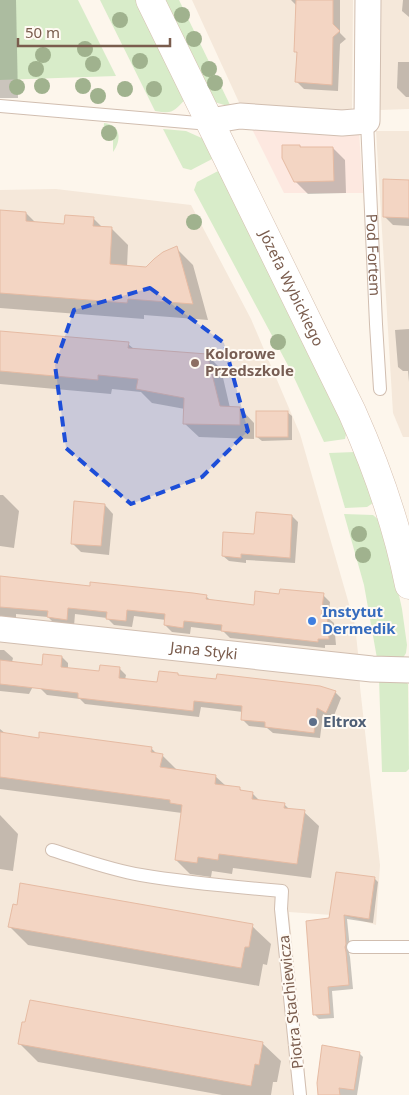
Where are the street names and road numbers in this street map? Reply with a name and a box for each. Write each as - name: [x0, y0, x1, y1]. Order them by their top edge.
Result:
- street label: Pod Fortem: [362, 213, 386, 296]
- street label: Józefa Wybickiego: [254, 225, 329, 349]
- street label: Jana Styki: [167, 636, 238, 663]
- street label: Piotra Stachiewicza: [273, 934, 307, 1070]

